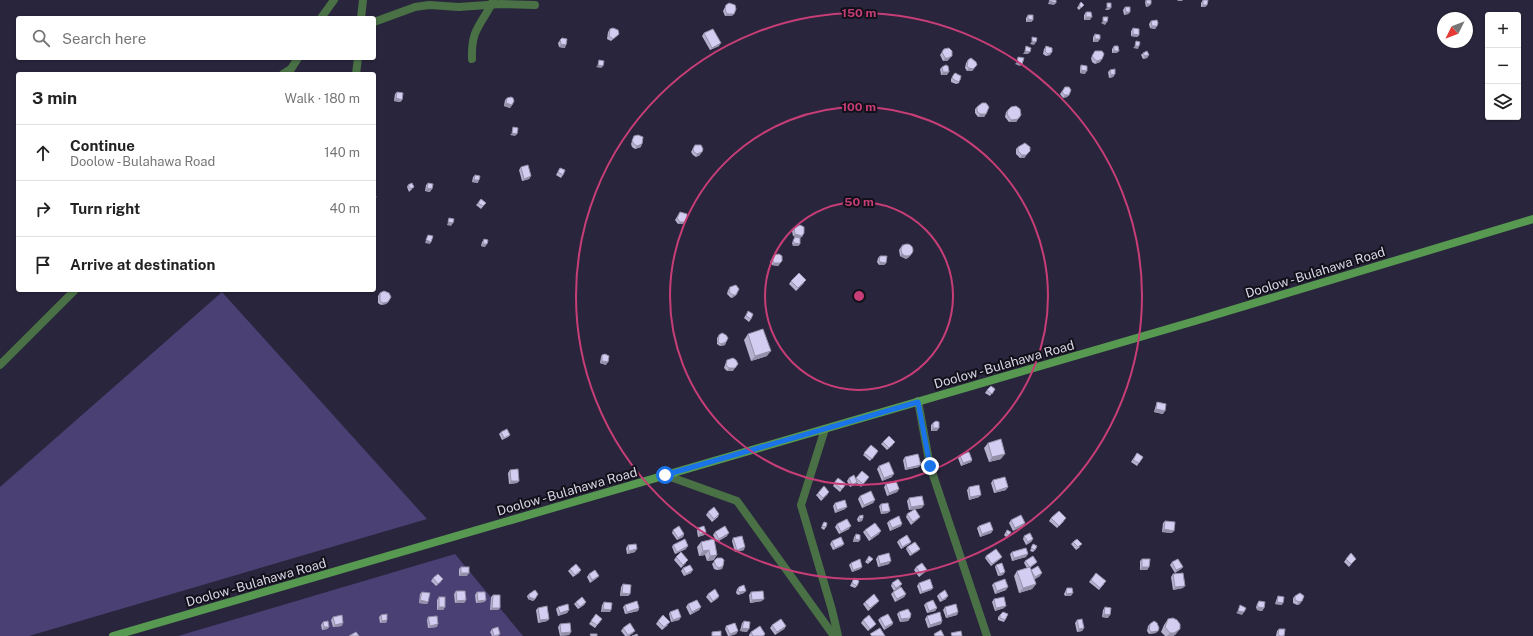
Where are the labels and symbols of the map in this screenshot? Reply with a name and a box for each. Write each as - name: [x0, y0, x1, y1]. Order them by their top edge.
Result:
- text: 150 m: [842, 6, 876, 20]
- north arrow: [1437, 12, 1473, 48]
- text: 100 m: [842, 100, 876, 114]
- text: 50 m: [844, 195, 874, 209]
- street label: Doolow - Bulahawa Road: [1243, 244, 1387, 301]
- centre of rings: [852, 289, 866, 303]
- street label: Doolow - Bulahawa Road: [932, 337, 1076, 392]
- route end: [921, 457, 939, 475]
- street label: Doolow - Bulahawa Road: [495, 464, 639, 519]
- route start: [656, 466, 674, 484]
- street label: Doolow - Bulahawa Road: [184, 555, 328, 610]

